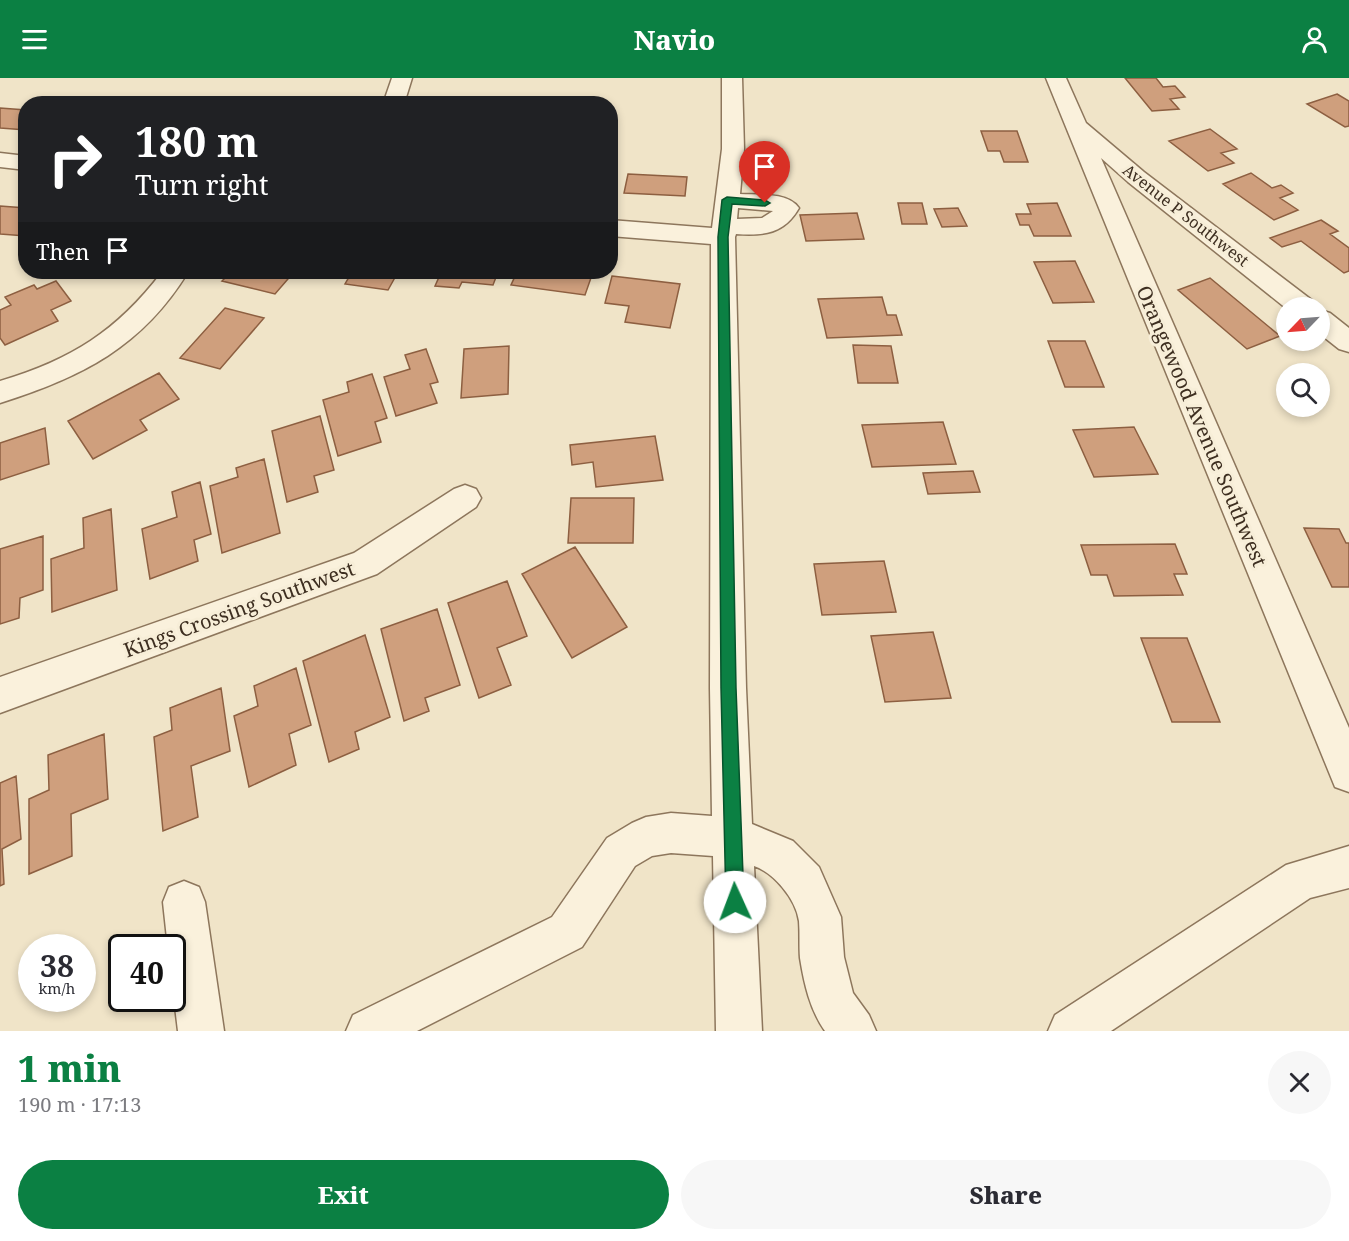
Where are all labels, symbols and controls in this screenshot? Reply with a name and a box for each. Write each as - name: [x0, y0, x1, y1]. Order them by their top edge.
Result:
- text: Navio: [634, 21, 715, 58]
- icon: menu: [18, 23, 51, 56]
- icon: person: [1298, 23, 1331, 56]
- text: 180 m: [135, 112, 259, 169]
- icon: right: [36, 120, 114, 198]
- pin: [739, 141, 790, 203]
- icon: arrive: [748, 150, 781, 183]
- street label: Avenue P Southwest: [1118, 159, 1254, 271]
- text: Turn right: [135, 166, 268, 203]
- icon: arrive: [101, 234, 134, 267]
- text: Then: [36, 236, 89, 266]
- street label: Orangewood Avenue Southwest: [1130, 281, 1274, 571]
- north arrow: [1276, 297, 1330, 351]
- map controls: [1276, 297, 1330, 417]
- button: search: [1276, 363, 1330, 417]
- street label: Kings Crossing Southwest: [120, 555, 358, 663]
- position arrow: [703, 870, 767, 934]
- speed limit sign: 40: [108, 934, 186, 1012]
- text: 38: [40, 945, 74, 986]
- text: km/h: [39, 978, 75, 998]
- text: 1 min: [18, 1044, 121, 1093]
- button: close: [1268, 1051, 1331, 1114]
- text: 190 m · 17:13: [18, 1091, 141, 1118]
- button: Exit: [18, 1160, 669, 1229]
- button: Share: [681, 1160, 1331, 1229]

